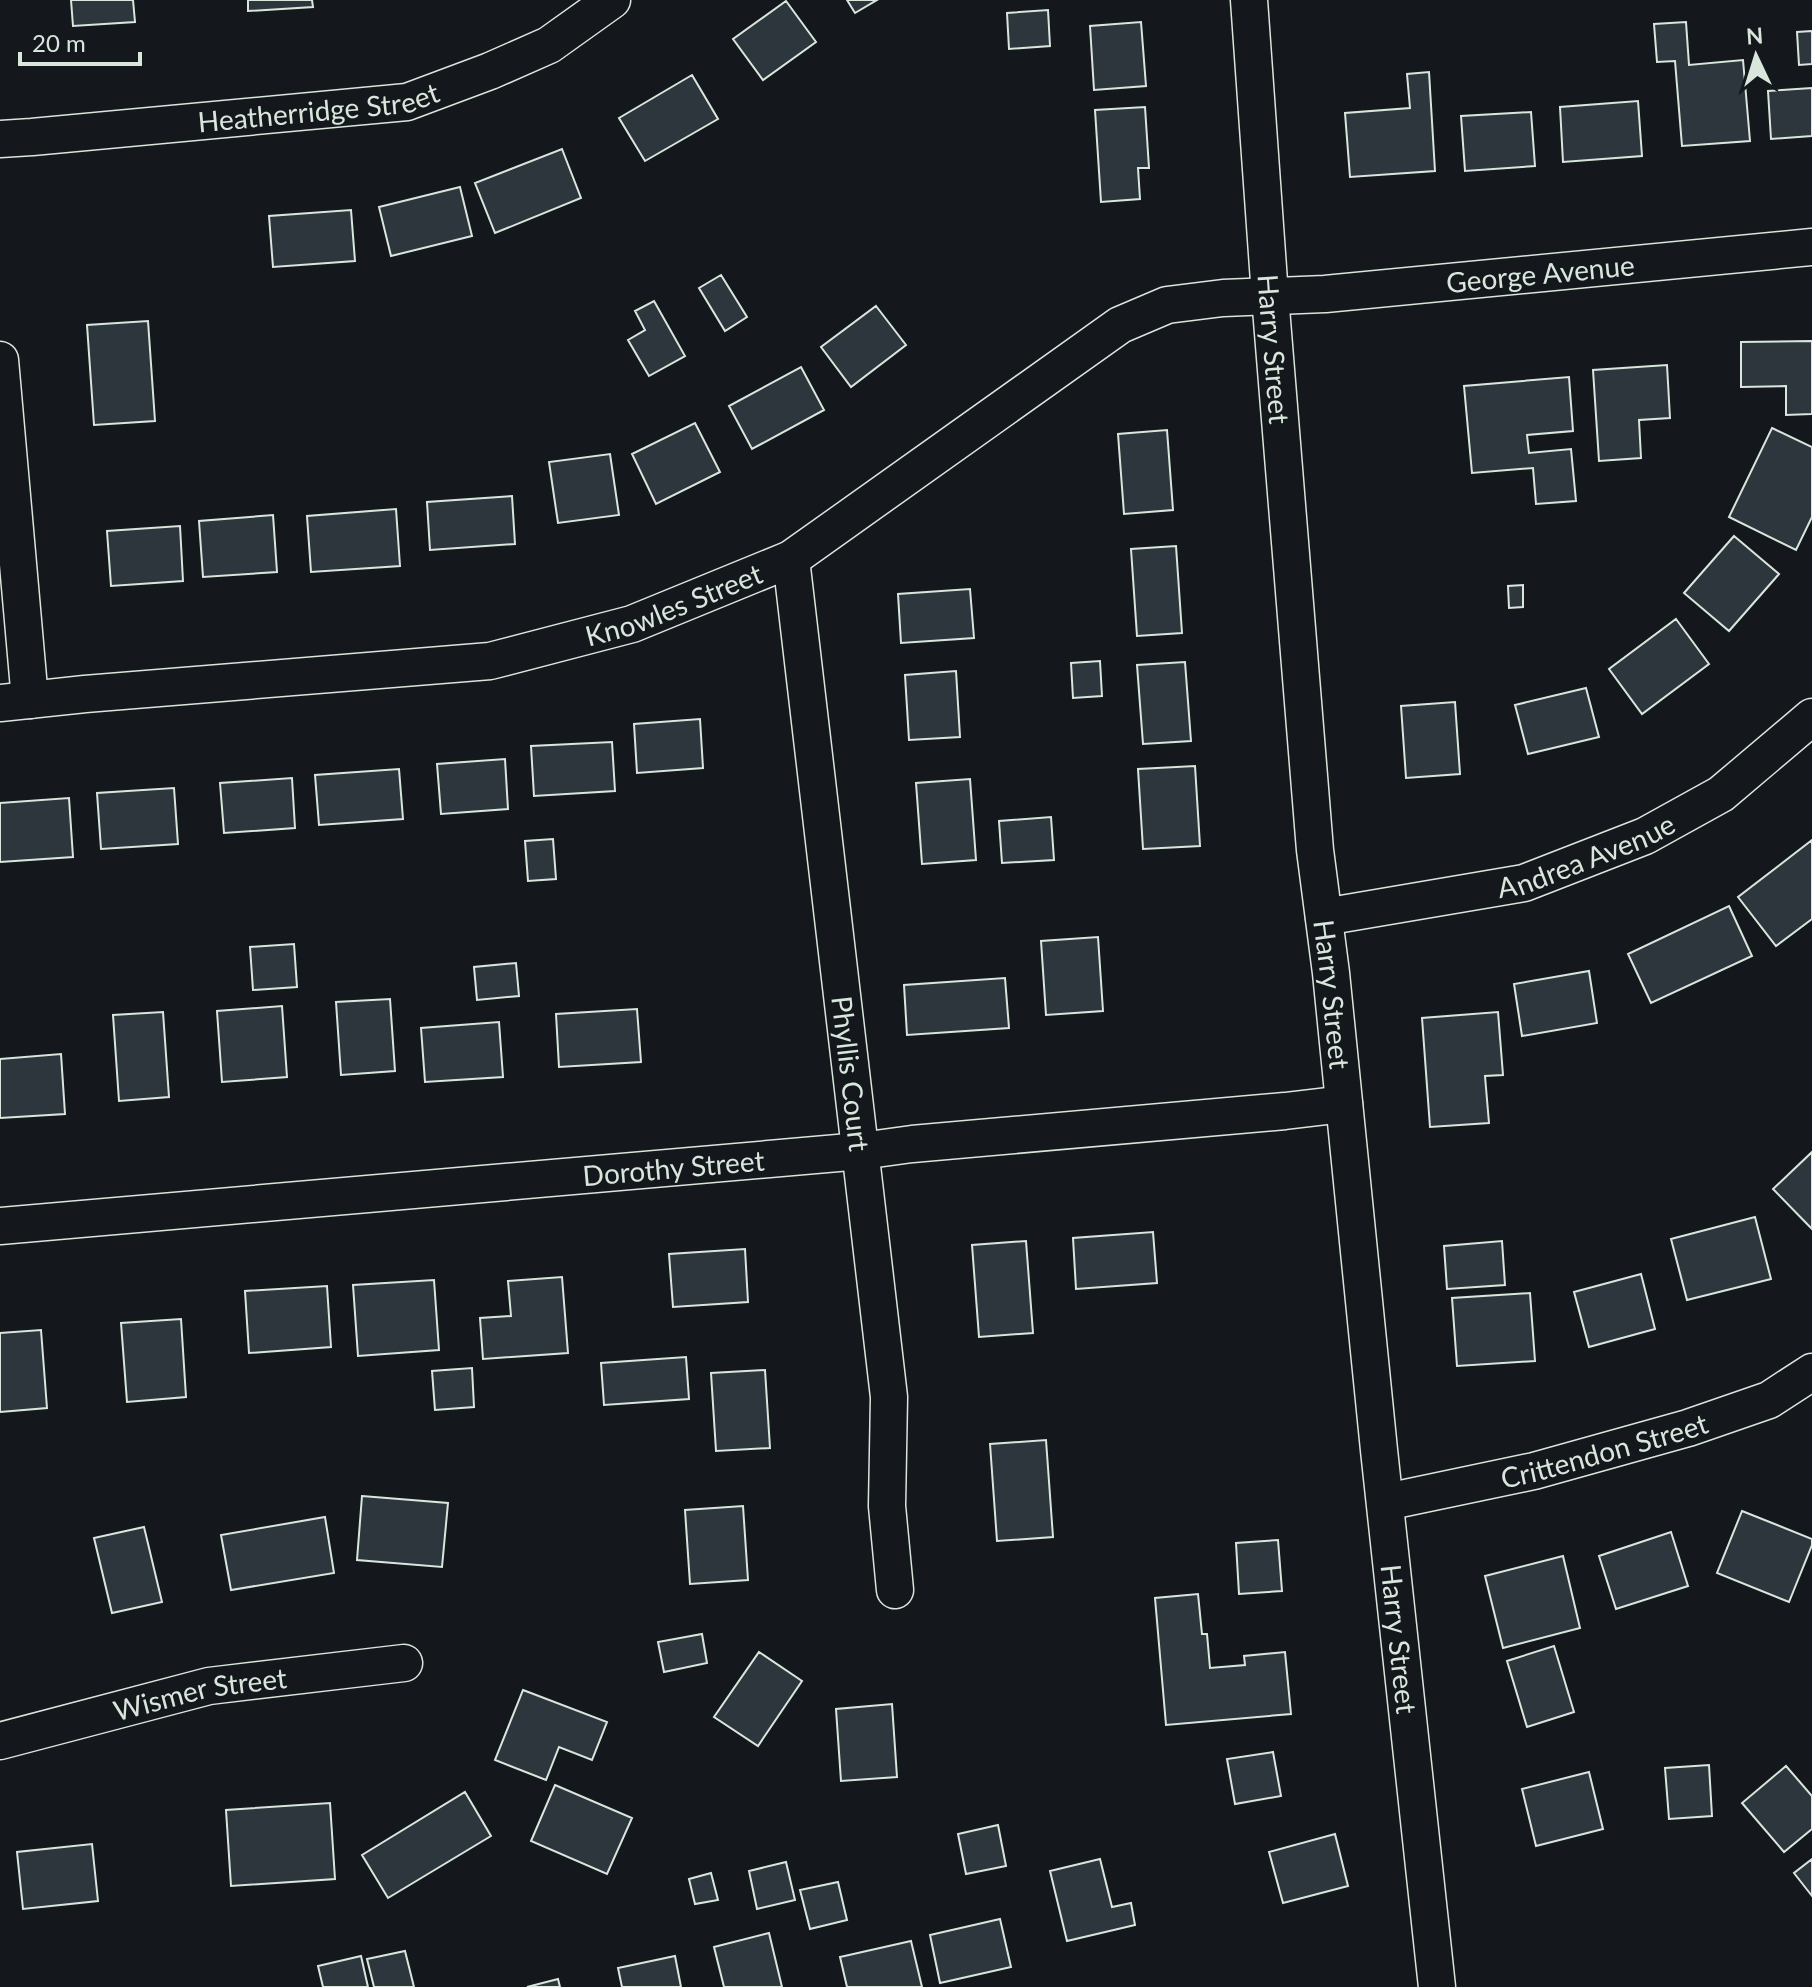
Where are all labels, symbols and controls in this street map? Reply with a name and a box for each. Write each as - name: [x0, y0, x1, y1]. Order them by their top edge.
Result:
- scale bar: [20, 16, 140, 66]
- north arrow: [1716, 16, 1796, 96]
- text: N: [1745, 21, 1764, 50]
- text: 20 m: [32, 28, 86, 57]
- street label: Heatherridge Street: [196, 75, 444, 138]
- street label: George Avenue: [1445, 247, 1636, 299]
- street label: Harry Street: [1252, 273, 1297, 425]
- street label: Knowles Street: [582, 556, 767, 652]
- street label: Andrea Avenue: [1495, 806, 1680, 904]
- street label: Harry Street: [1307, 918, 1358, 1071]
- street label: Phyllis Court: [825, 994, 877, 1153]
- street label: Dorothy Street: [581, 1142, 766, 1192]
- street label: Crittendon Street: [1497, 1406, 1712, 1495]
- street label: Harry Street: [1374, 1563, 1424, 1715]
- street label: Wismer Street: [110, 1660, 288, 1727]

